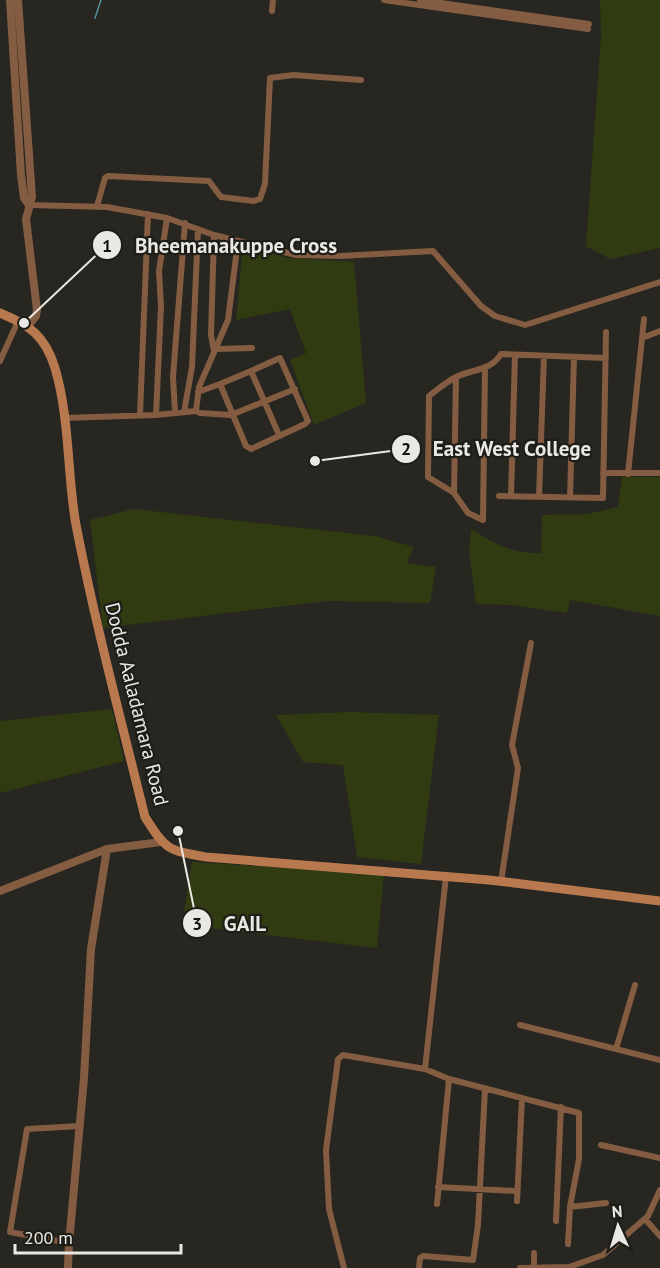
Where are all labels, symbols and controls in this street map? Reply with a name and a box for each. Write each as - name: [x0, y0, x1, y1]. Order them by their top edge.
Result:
- callout: Bheemanakuppe Cross: [92, 226, 349, 265]
- text: Bheemanakuppe Cross: [135, 232, 337, 259]
- text: 1: [102, 234, 112, 257]
- callout: East West College: [391, 429, 604, 468]
- text: East West College: [433, 435, 591, 462]
- text: 2: [401, 437, 411, 460]
- street label: Dodda Aaladamara Road: [99, 600, 175, 808]
- callout: GAIL: [182, 904, 278, 943]
- text: GAIL: [224, 910, 266, 937]
- text: 3: [192, 912, 202, 935]
- north arrow: [588, 1196, 648, 1256]
- text: N: [611, 1201, 623, 1221]
- scale bar: [15, 1217, 182, 1255]
- text: 200 m: [24, 1226, 73, 1249]

